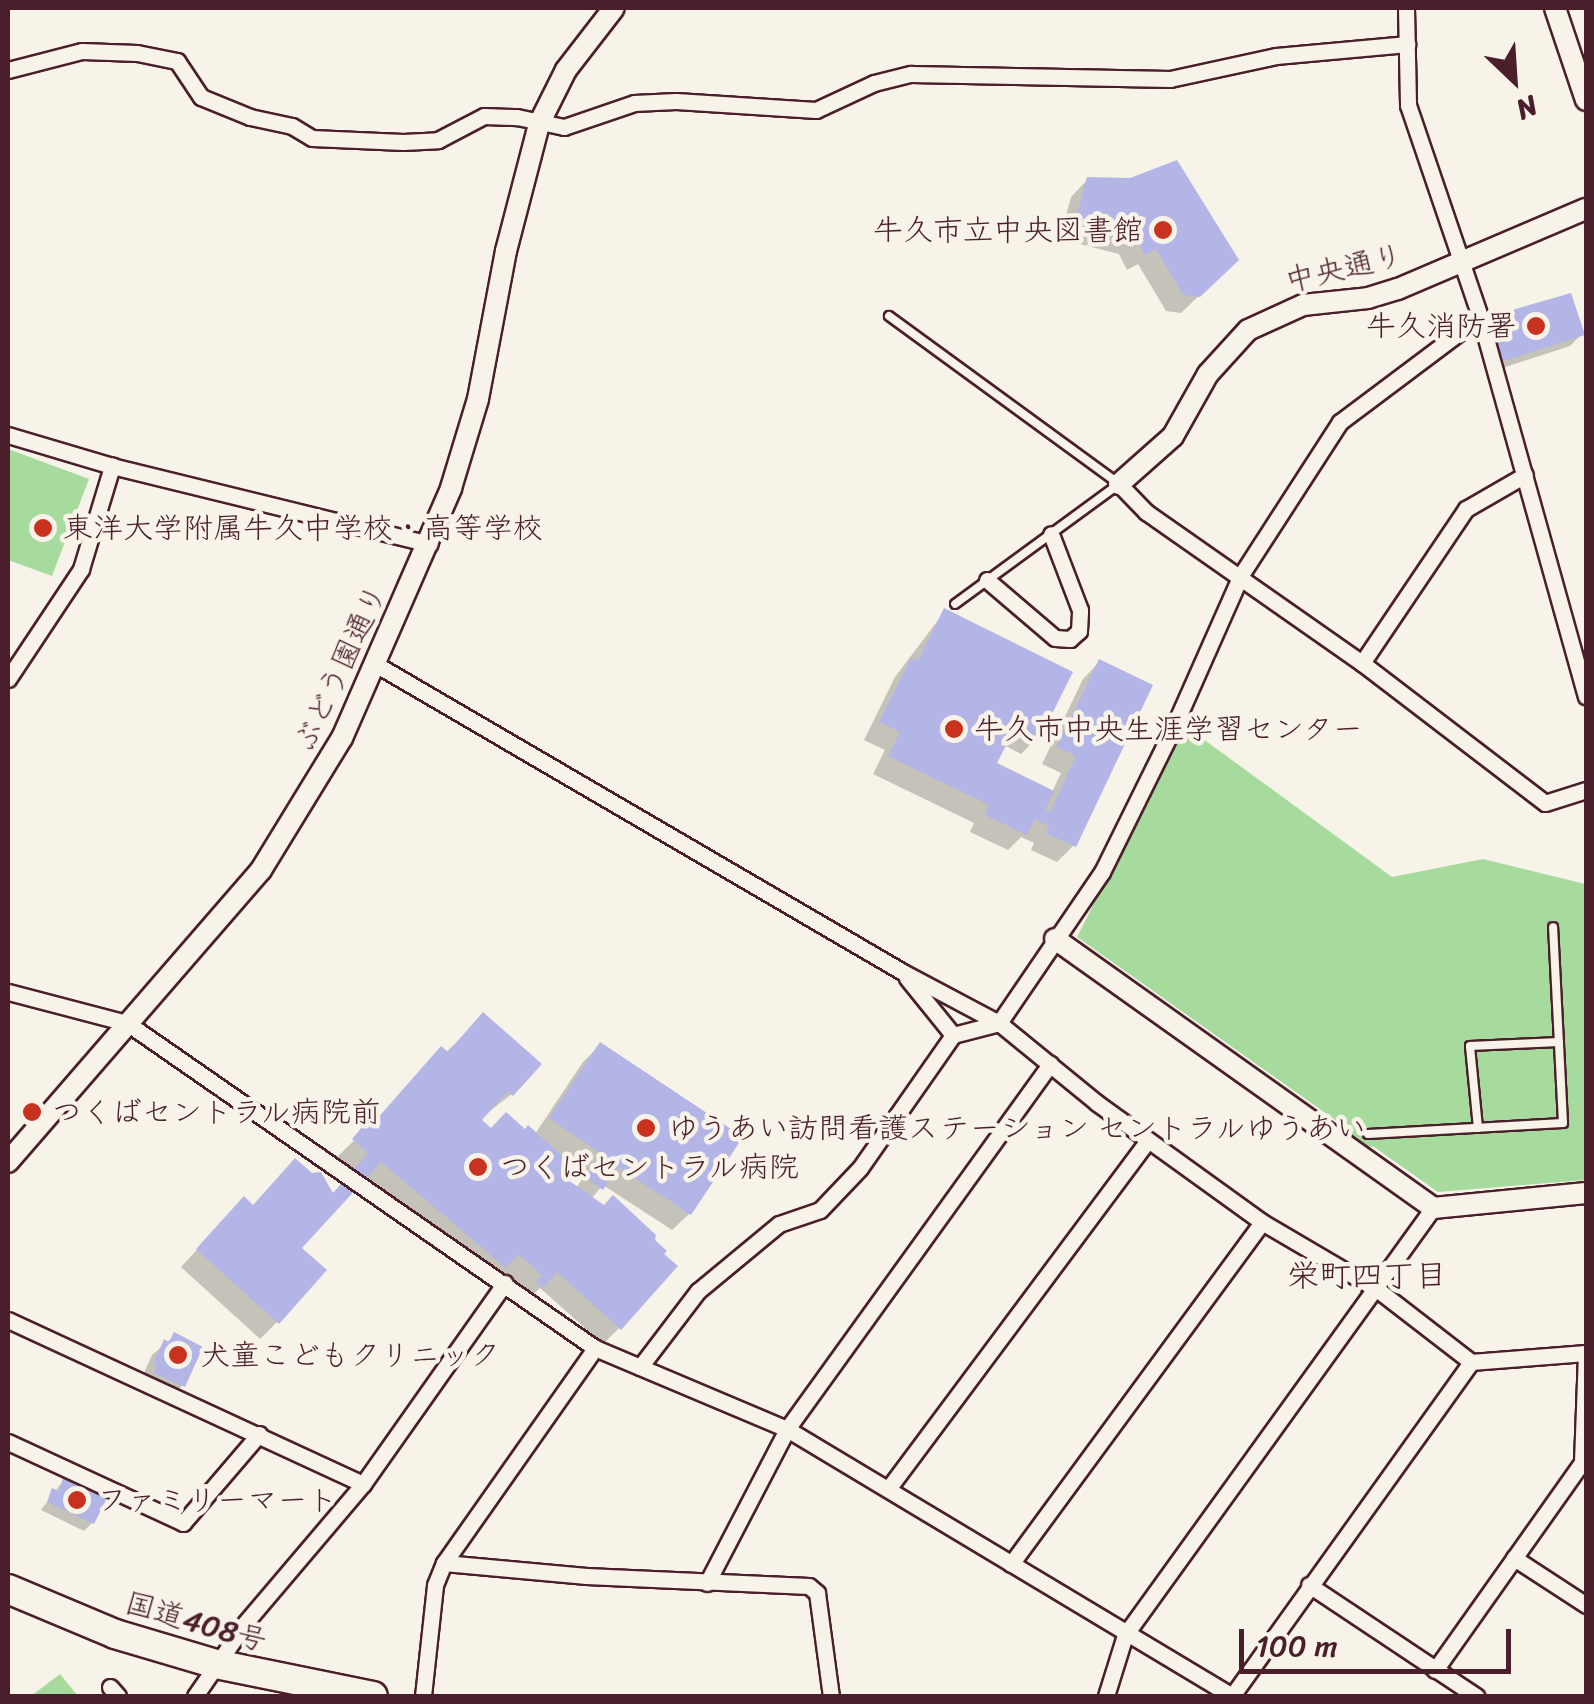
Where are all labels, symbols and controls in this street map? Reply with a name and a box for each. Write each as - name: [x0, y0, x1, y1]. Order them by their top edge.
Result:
- north arrow: [1464, 30, 1564, 130]
- text: N: [1508, 81, 1546, 134]
- place label: 牛久市立中央図書館: [873, 212, 1143, 248]
- marker: 牛久市立中央図書館: [1152, 219, 1174, 241]
- street label: 中央通り: [1281, 237, 1407, 299]
- place label: 牛久消防署: [1366, 308, 1516, 344]
- marker: 牛久消防署: [1525, 315, 1547, 337]
- place label: 東洋大学附属牛久中学校・高等学校: [63, 510, 543, 546]
- marker: 東洋大学附属牛久中学校・高等学校: [32, 517, 54, 539]
- street label: ぶどう園通り: [286, 579, 394, 757]
- place label: 牛久市中央生涯学習センター: [974, 711, 1364, 747]
- marker: 牛久市中央生涯学習センター: [943, 718, 965, 740]
- place label: つくばセントラル病院前: [52, 1094, 382, 1130]
- marker: つくばセントラル病院前: [21, 1101, 43, 1123]
- place label: ゆうあい訪問看護ステーション セントラルゆうあい: [668, 1110, 1366, 1146]
- marker: ゆうあい訪問看護ステーション セントラルゆうあい: [633, 1115, 659, 1141]
- place label: つくばセントラル病院: [500, 1149, 800, 1185]
- marker: つくばセントラル病院: [465, 1154, 491, 1180]
- district label: 栄町四丁目: [1287, 1257, 1447, 1295]
- place label: 犬童こどもクリニック: [200, 1337, 500, 1373]
- marker: 犬童こどもクリニック: [165, 1342, 191, 1368]
- place label: ファミリーマート: [97, 1482, 337, 1518]
- marker: ファミリーマート: [66, 1489, 88, 1511]
- street label: 国道408号: [121, 1585, 271, 1659]
- scale bar: [1244, 1609, 1516, 1671]
- text: 100 m: [1256, 1619, 1338, 1673]

